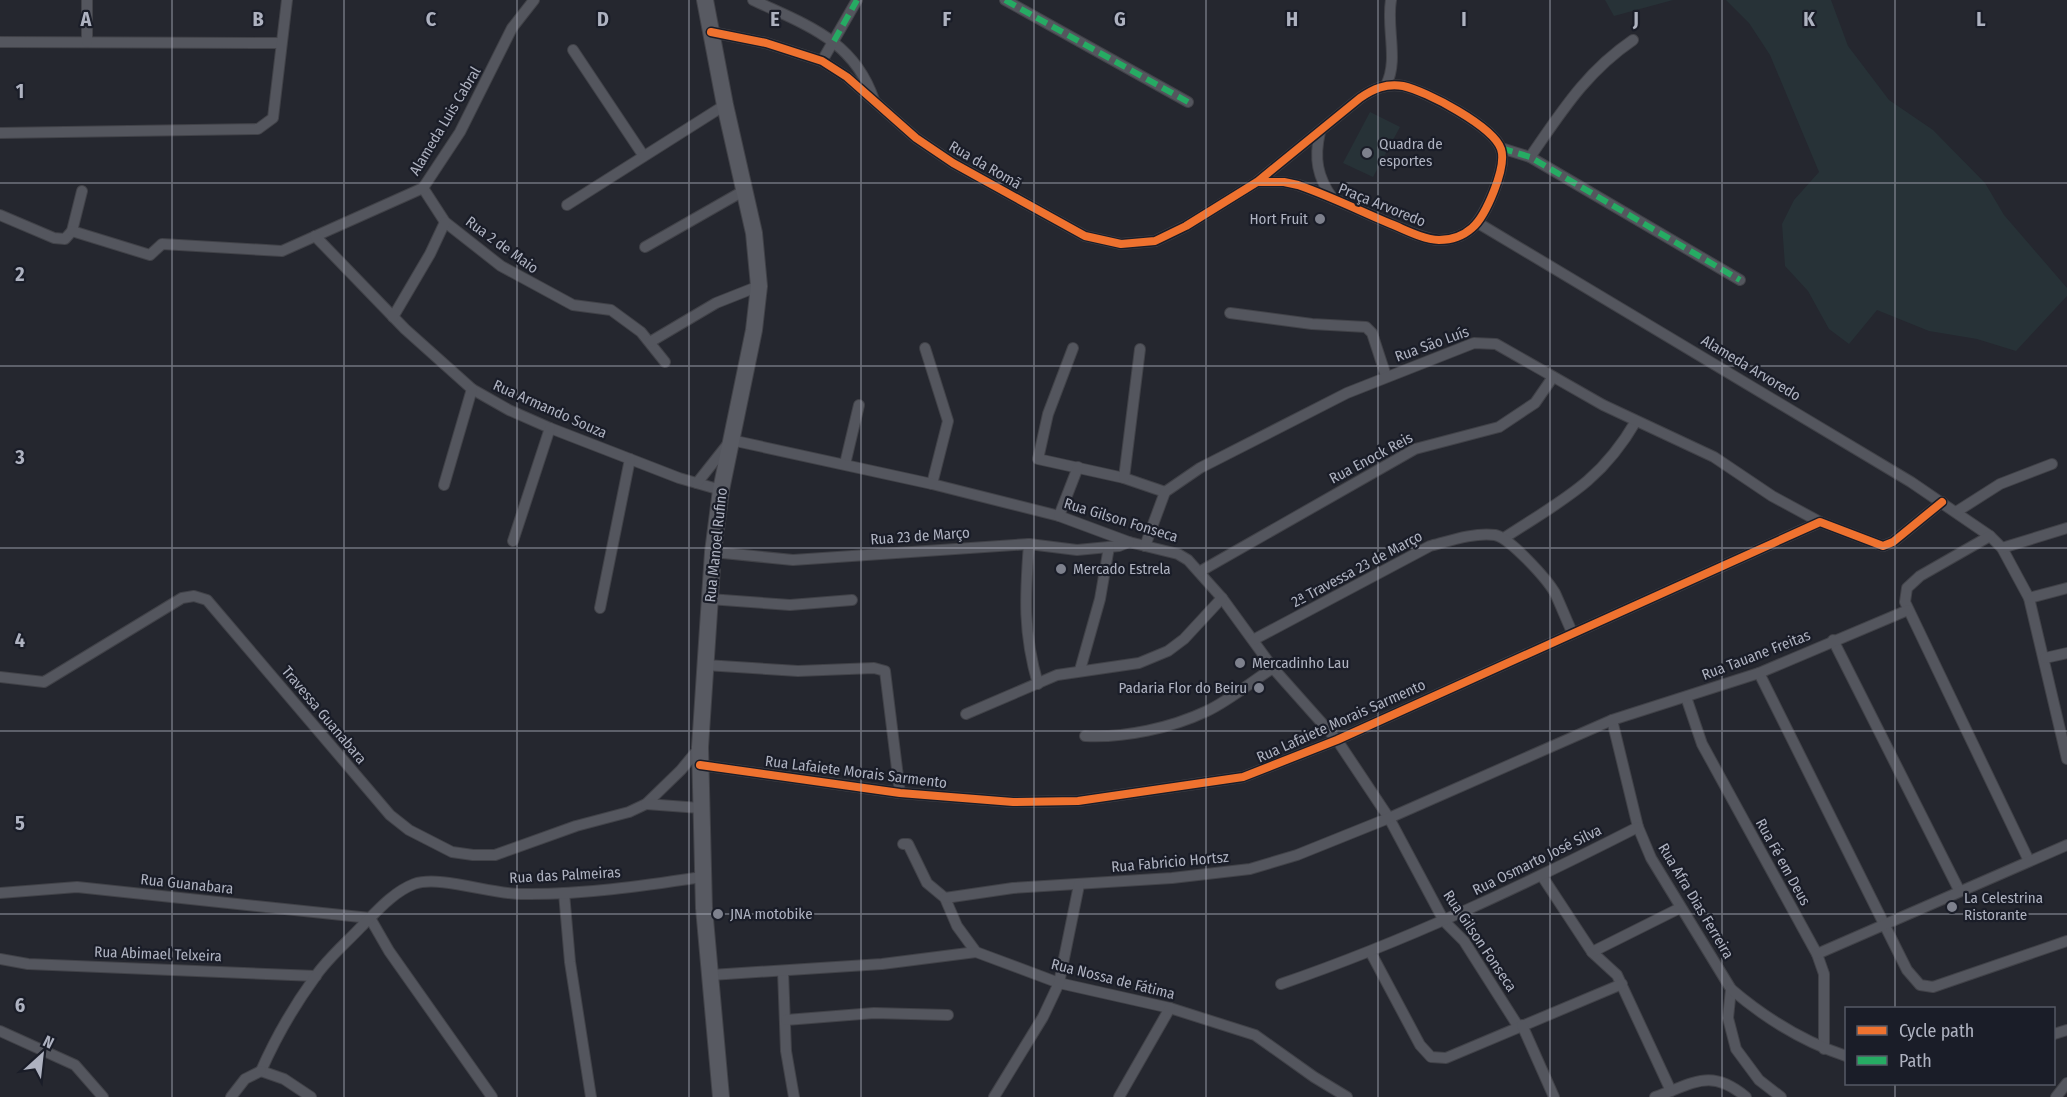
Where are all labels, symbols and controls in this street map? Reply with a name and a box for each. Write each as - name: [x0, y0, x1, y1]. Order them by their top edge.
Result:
- text: A: [80, 7, 93, 31]
- text: B: [252, 7, 264, 31]
- text: C: [426, 7, 437, 31]
- text: D: [597, 7, 609, 31]
- text: E: [770, 7, 780, 31]
- text: F: [943, 7, 952, 31]
- text: G: [1114, 7, 1126, 31]
- text: H: [1286, 7, 1298, 31]
- text: I: [1461, 7, 1467, 31]
- text: J: [1632, 7, 1639, 31]
- text: K: [1803, 7, 1815, 31]
- text: L: [1976, 7, 1986, 31]
- street label: Alameda Luis Cabral: [405, 63, 485, 179]
- text: 1: [16, 79, 24, 103]
- place label: Quadra de esportes: [1379, 135, 1443, 170]
- street label: Rua da Romã: [946, 137, 1024, 193]
- marker: Quadra de esportes: [1360, 146, 1374, 160]
- street label: Praça Arvoredo: [1336, 179, 1428, 231]
- place label: Hort Fruit: [1250, 210, 1308, 228]
- marker: Hort Fruit: [1313, 212, 1327, 226]
- street label: Rua 2 de Maio: [462, 213, 542, 278]
- text: 2: [14, 262, 25, 286]
- street label: Rua São Luís: [1392, 322, 1472, 366]
- street label: Alameda Arvoredo: [1698, 331, 1804, 405]
- street label: Rua Armando Souza: [490, 376, 610, 442]
- street label: Rua Enock Reis: [1326, 428, 1416, 488]
- text: 3: [14, 445, 25, 469]
- street label: Rua Manoel Rufino: [701, 487, 731, 603]
- street label: Rua Gilson Fonseca: [1062, 494, 1180, 546]
- street label: Rua 23 de Março: [870, 524, 970, 548]
- street label: 2ª Travessa 23 de Março: [1289, 527, 1426, 611]
- place label: Mercado Estrela: [1073, 560, 1171, 578]
- marker: Mercado Estrela: [1054, 562, 1068, 576]
- street label: Rua Tauane Freitas: [1699, 626, 1813, 684]
- text: 4: [15, 628, 25, 652]
- place label: Mercadinho Lau: [1252, 654, 1349, 672]
- marker: Mercadinho Lau: [1233, 656, 1247, 670]
- street label: Travessa Guanabara: [278, 662, 370, 768]
- street label: Rua Lafaiete Morais Sarmento: [1254, 676, 1428, 766]
- place label: Padaria Flor do Beiru: [1118, 679, 1247, 697]
- marker: Padaria Flor do Beiru: [1252, 681, 1266, 695]
- street label: Rua Lafaiete Morais Sarmento: [764, 752, 948, 792]
- text: 5: [15, 811, 25, 835]
- street label: Rua Fé em Deus: [1752, 815, 1814, 909]
- street label: Rua Osmarto José Silva: [1470, 821, 1604, 899]
- street label: Rua Afra Dias Ferreira: [1654, 840, 1738, 962]
- street label: Rua Fabricio Hortsz: [1110, 848, 1230, 876]
- street label: Rua das Palmeiras: [509, 863, 621, 887]
- street label: Rua Guanabara: [140, 870, 234, 898]
- street label: Rua Gilson Fonseca: [1439, 887, 1521, 995]
- place label: La Celestrina Ristorante: [1964, 889, 2043, 924]
- marker: La Celestrina Ristorante: [1945, 900, 1959, 914]
- place label: JNA motobike: [730, 905, 813, 923]
- marker: JNA motobike: [711, 907, 725, 921]
- street label: Rua Abimael Telxeira: [94, 943, 222, 965]
- street label: Rua Nossa de Fátima: [1049, 955, 1177, 1003]
- text: 6: [15, 993, 25, 1017]
- legend: [1845, 1007, 2055, 1085]
- text: Cycle path: [1899, 1020, 1974, 1042]
- north arrow: [12, 1025, 72, 1085]
- text: N: [40, 1031, 57, 1053]
- text: Path: [1899, 1050, 1932, 1072]

